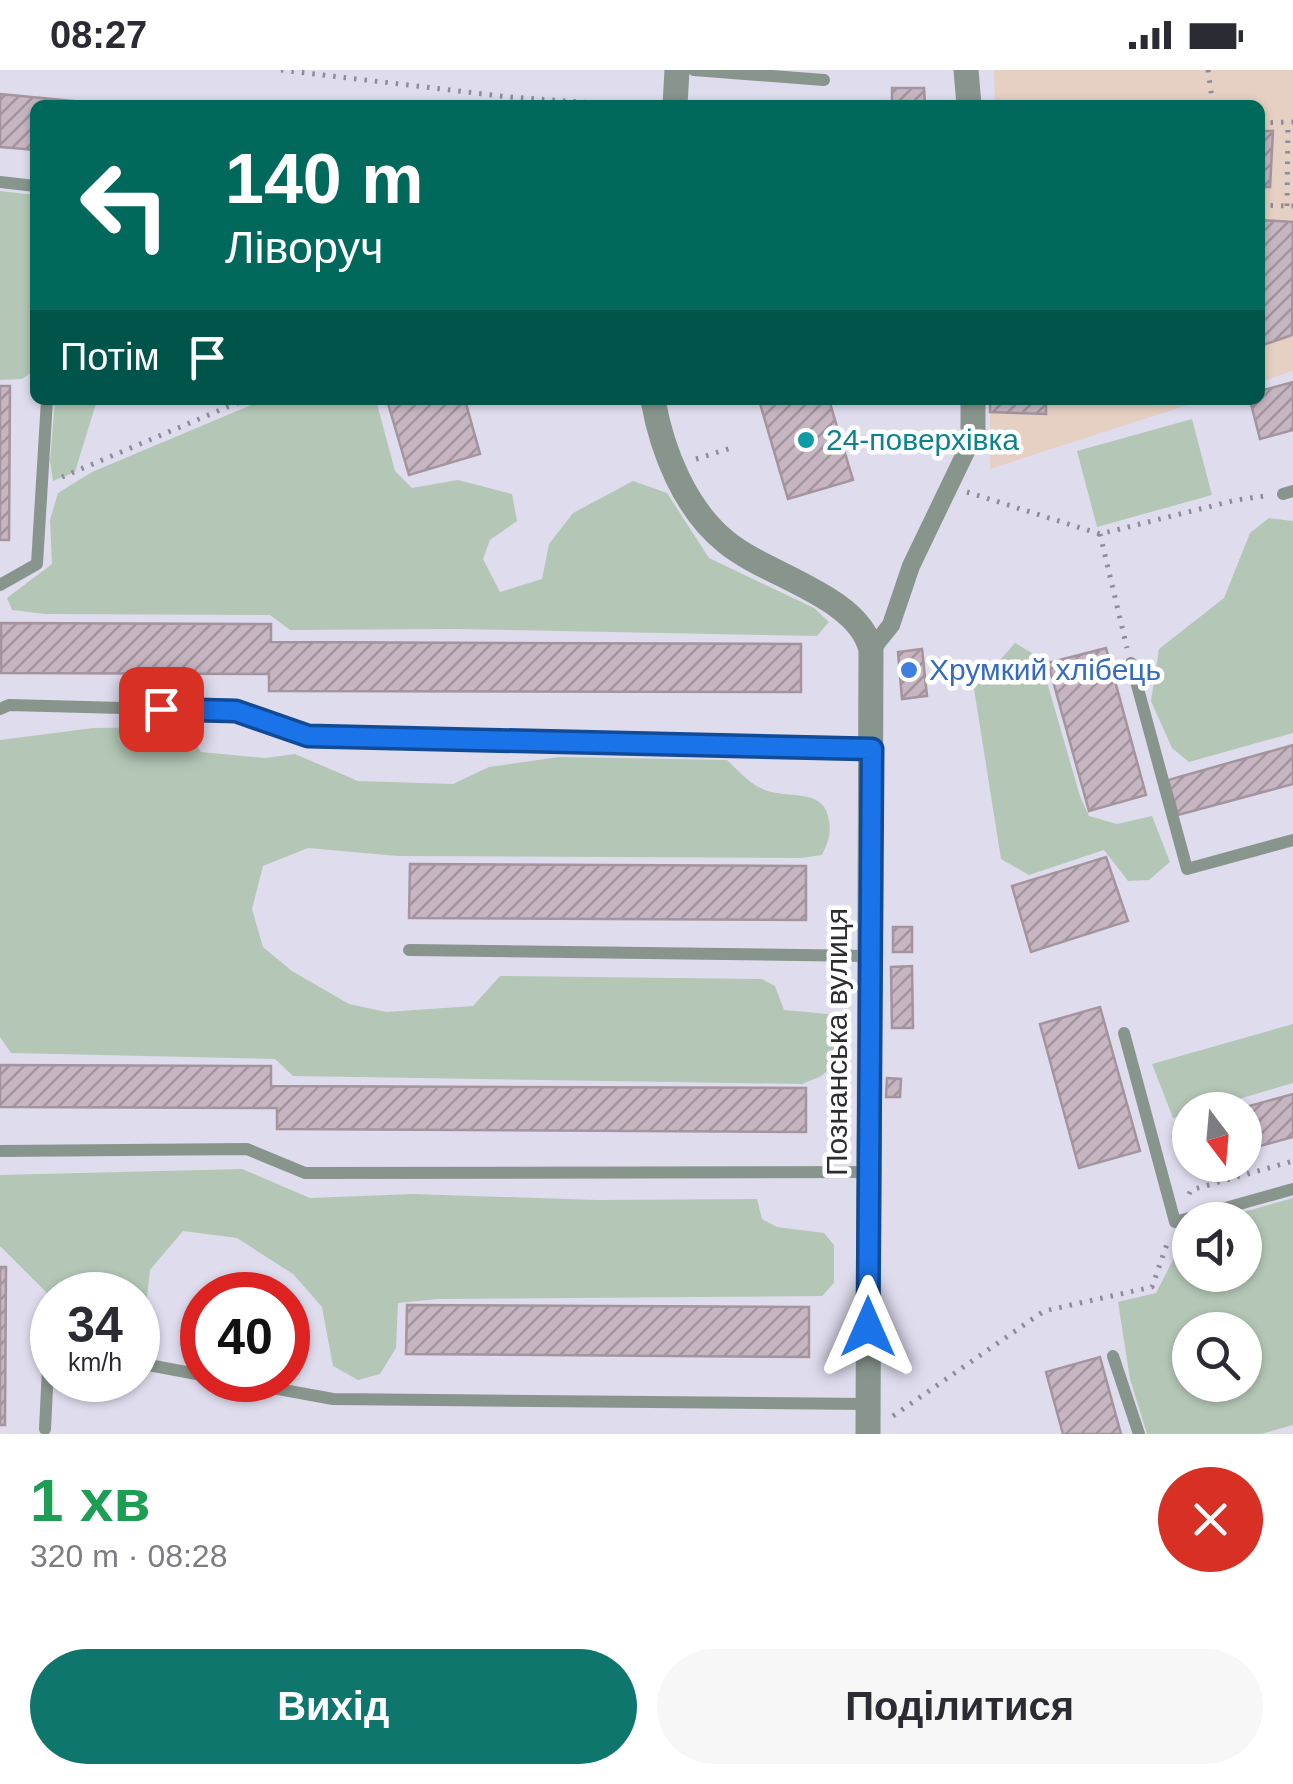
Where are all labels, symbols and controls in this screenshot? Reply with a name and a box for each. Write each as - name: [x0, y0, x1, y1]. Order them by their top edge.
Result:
- text: 08:27: [50, 14, 147, 56]
- icon: left: [60, 140, 190, 270]
- text: 140 m: [225, 140, 423, 218]
- text: Ліворуч: [225, 222, 383, 273]
- icon: arrive: [180, 330, 235, 385]
- text: Потім: [60, 336, 160, 378]
- place label: 24-поверхівка: [826, 423, 1019, 456]
- marker: 24-поверхівка: [795, 429, 817, 451]
- place label: Хрумкий хлібець: [929, 653, 1161, 686]
- marker: Хрумкий хлібець: [898, 659, 920, 681]
- pin: [119, 667, 204, 752]
- icon: arrive: [134, 682, 189, 737]
- street label: Познанська вулиця: [820, 908, 853, 1176]
- north arrow: [1172, 1092, 1262, 1182]
- map controls: [1172, 1092, 1262, 1402]
- button: sound: [1172, 1202, 1262, 1292]
- speed limit sign: 40: [180, 1272, 310, 1402]
- position arrow: [816, 1275, 920, 1379]
- text: 34: [67, 1297, 123, 1353]
- button: search: [1172, 1312, 1262, 1402]
- text: km/h: [68, 1348, 122, 1376]
- text: 1 хв: [30, 1467, 150, 1534]
- button: close: [1158, 1467, 1263, 1572]
- text: 320 m · 08:28: [30, 1538, 227, 1574]
- button: Вихід: [30, 1649, 637, 1764]
- button: Поділитися: [657, 1649, 1263, 1764]

